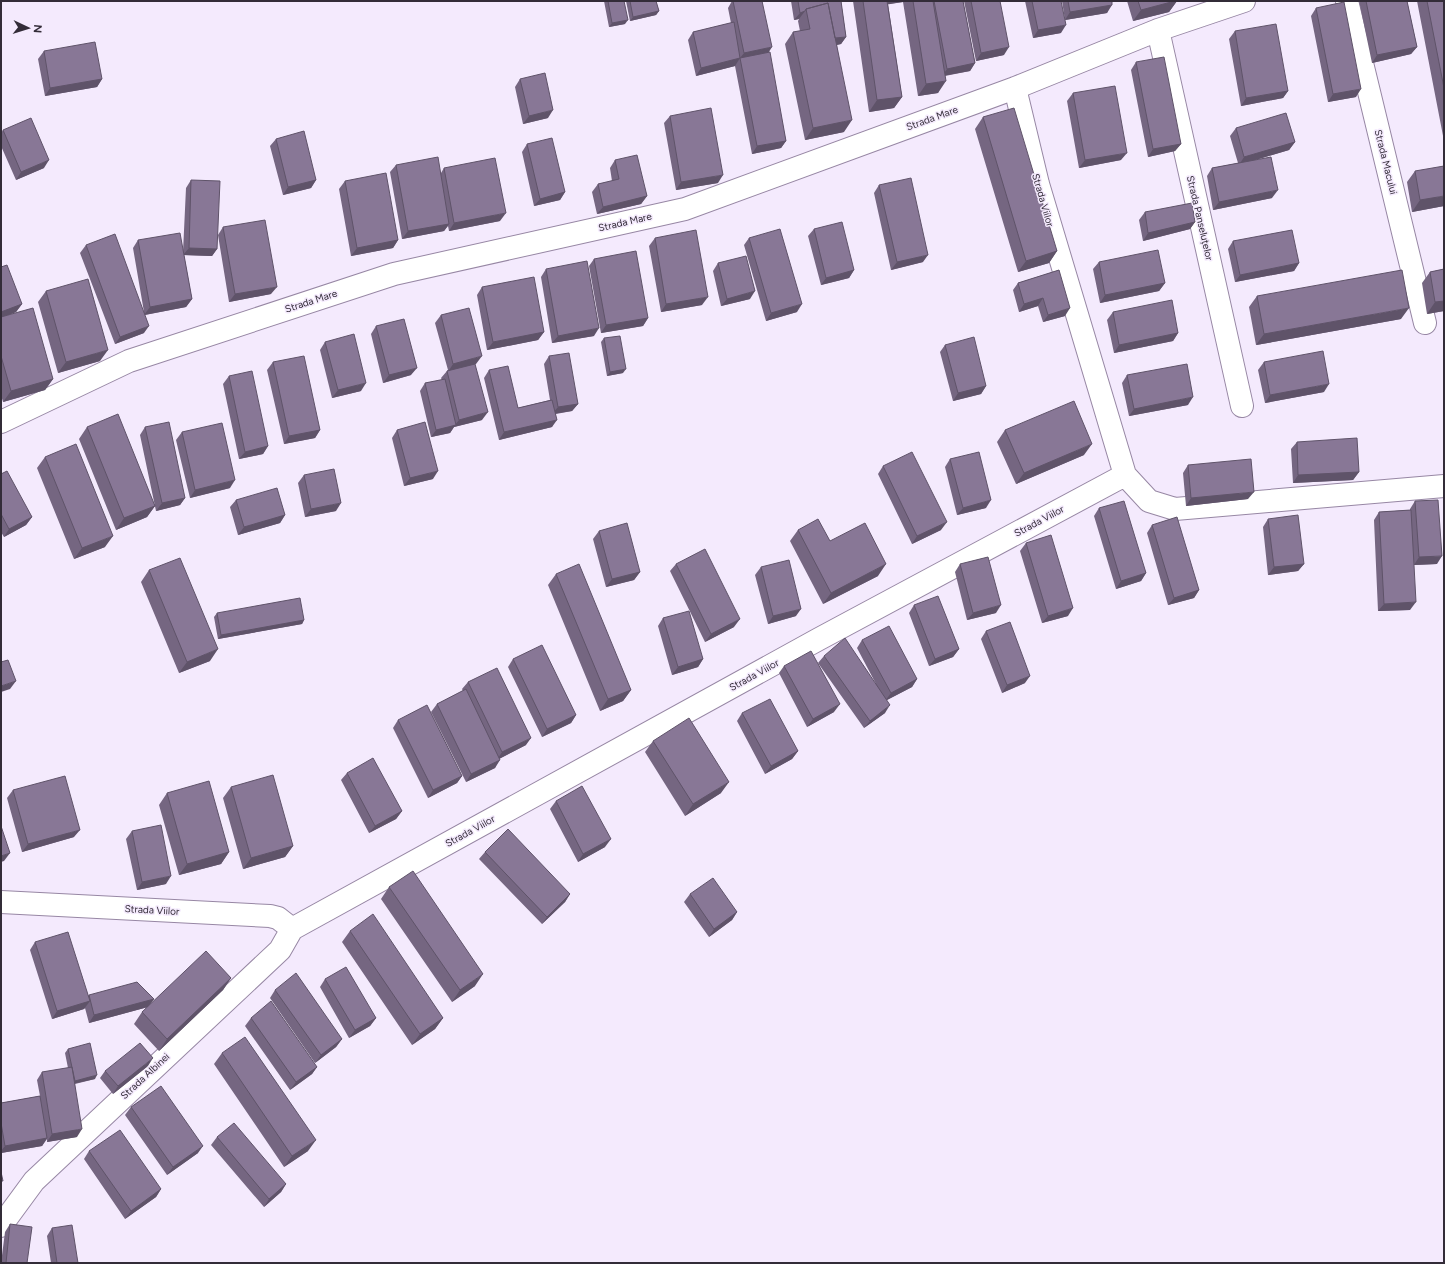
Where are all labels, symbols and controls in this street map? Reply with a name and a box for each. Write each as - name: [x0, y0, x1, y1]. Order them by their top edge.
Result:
- north arrow: [8, 8, 48, 48]
- text: N: [31, 24, 44, 33]
- street label: Strada Mare: [904, 102, 960, 133]
- street label: Strada Macului: [1372, 128, 1400, 196]
- street label: Strada Viilor: [1029, 172, 1057, 229]
- street label: Strada Panseluțelor: [1184, 174, 1216, 262]
- street label: Strada Mare: [597, 209, 653, 234]
- street label: Strada Mare: [283, 286, 339, 316]
- street label: Strada Viilor: [1012, 502, 1067, 540]
- street label: Strada Viilor: [727, 656, 782, 694]
- street label: Strada Viilor: [443, 812, 498, 850]
- street label: Strada Viilor: [124, 902, 180, 918]
- street label: Strada Albinei: [118, 1050, 172, 1102]

